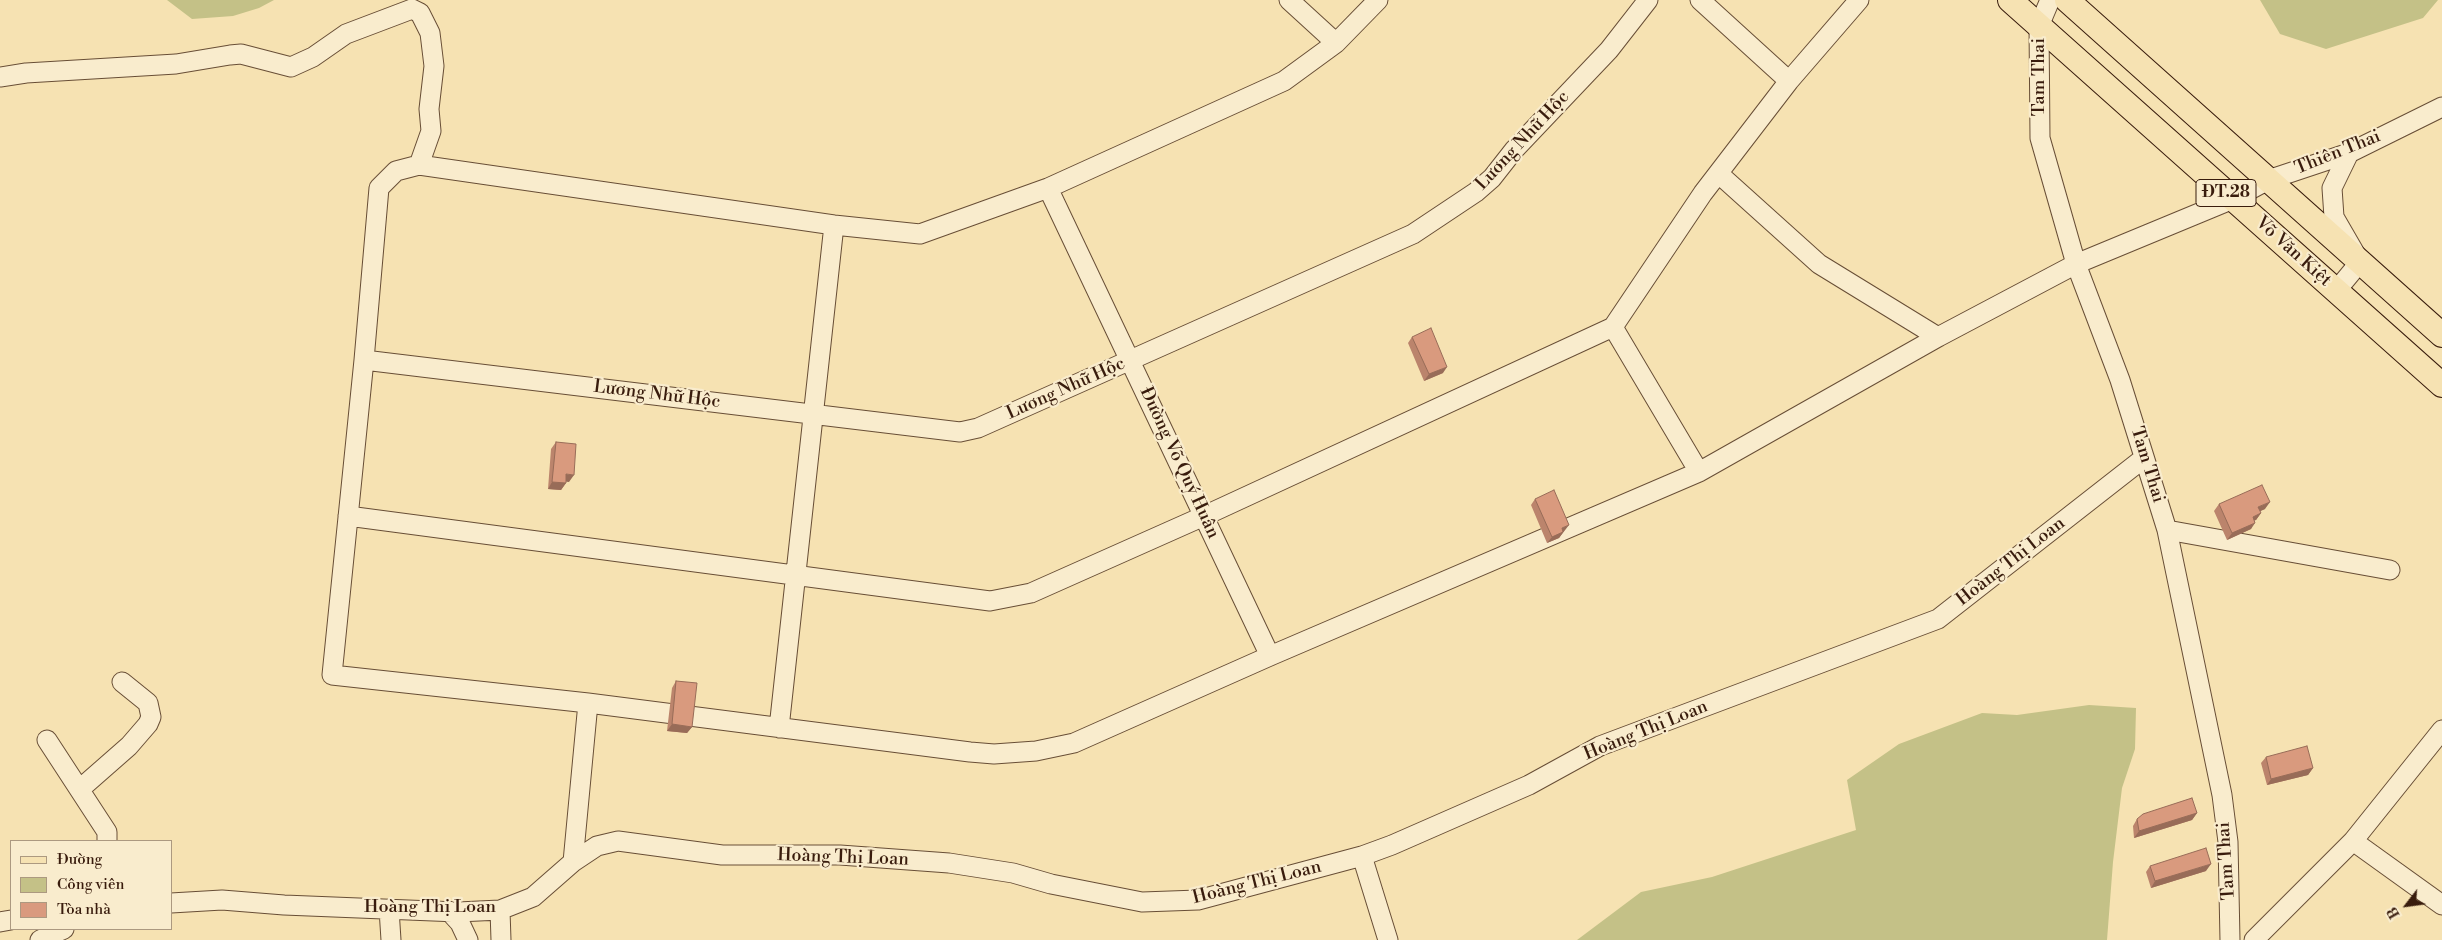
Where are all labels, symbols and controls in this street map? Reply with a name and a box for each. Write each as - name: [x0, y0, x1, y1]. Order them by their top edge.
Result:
- street label: Tam Thai: [2029, 38, 2051, 116]
- street label: Lương Nhữ Hộc: [1472, 87, 1574, 195]
- street label: Thiên Thai: [2292, 126, 2384, 180]
- road number: ĐT.28: [2196, 180, 2256, 207]
- street label: Võ Văn Kiệt: [2251, 212, 2335, 292]
- street label: Lương Nhữ Hộc: [1003, 353, 1129, 425]
- street label: Lương Nhữ Hộc: [592, 376, 722, 414]
- street label: Đường Võ Quý Huân: [1134, 384, 1224, 542]
- street label: Tam Thai: [2125, 424, 2169, 506]
- street label: Hoàng Thị Loan: [1952, 513, 2070, 611]
- street label: Hoàng Thị Loan: [1581, 696, 1711, 766]
- street label: Tam Thai: [2213, 821, 2241, 901]
- legend: [10, 840, 172, 930]
- street label: Hoàng Thị Loan: [777, 845, 909, 871]
- text: Đường: [57, 850, 102, 869]
- street label: Hoàng Thị Loan: [1190, 857, 1324, 909]
- text: Công viên: [57, 875, 124, 894]
- north arrow: [2382, 880, 2432, 930]
- street label: Hoàng Thị Loan: [364, 897, 496, 919]
- text: Tòa nhà: [57, 900, 111, 919]
- text: B: [2384, 903, 2404, 922]

